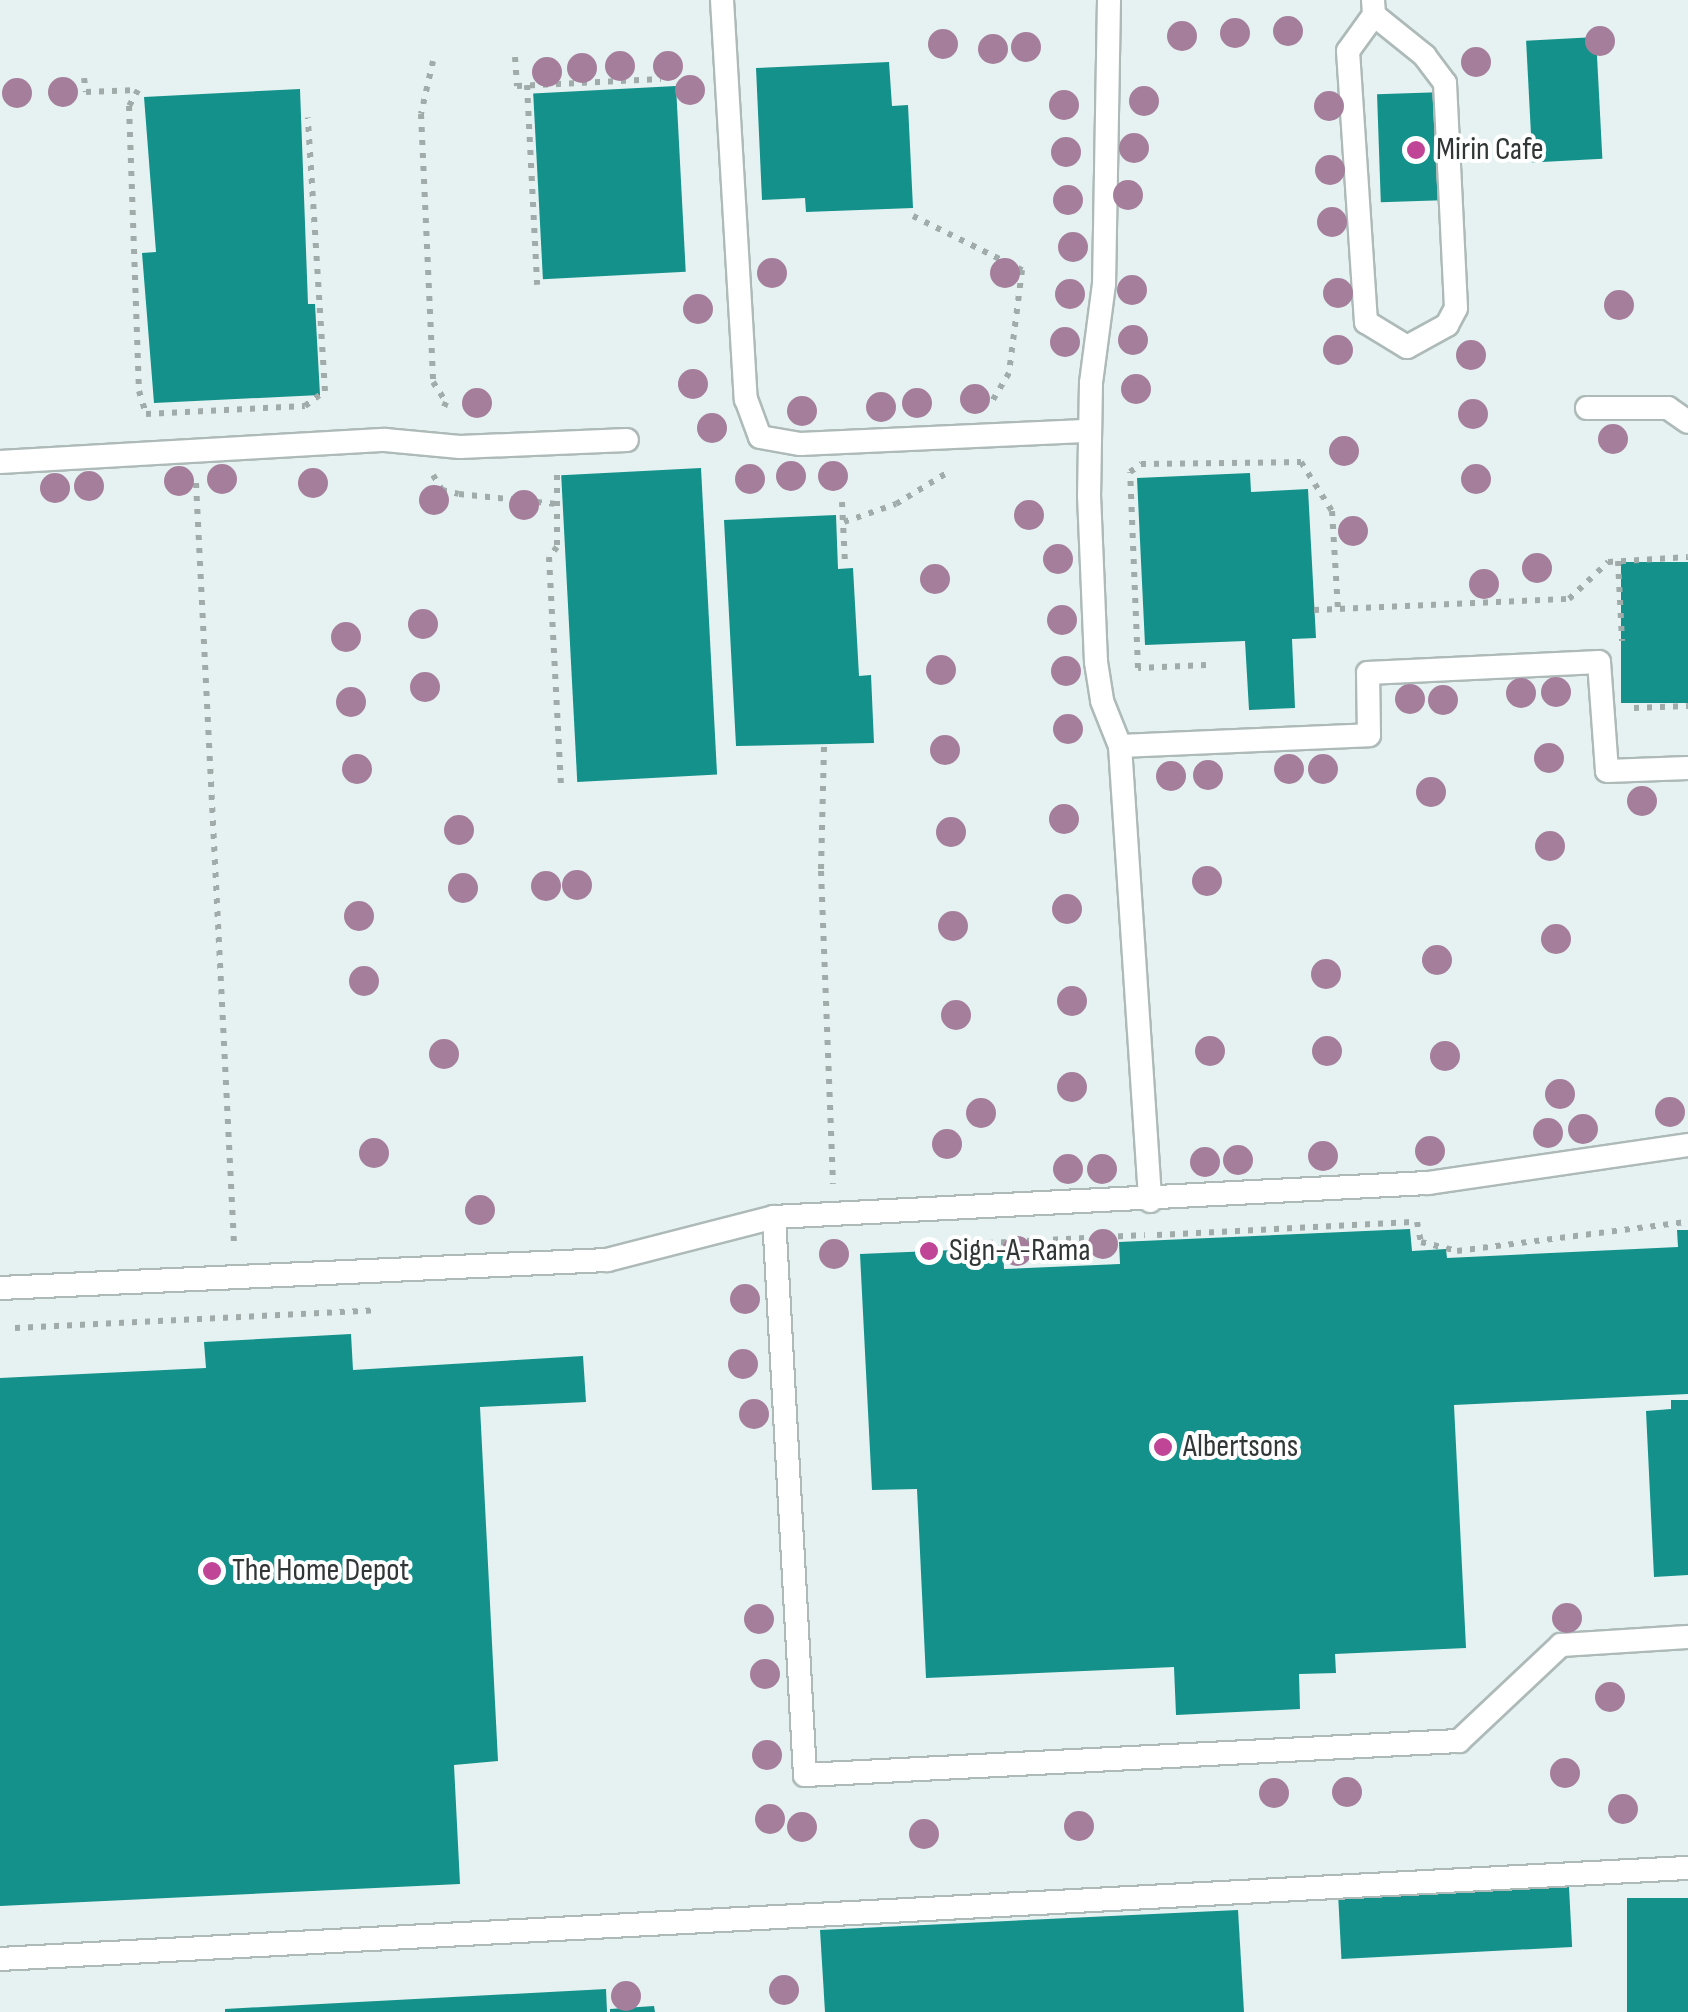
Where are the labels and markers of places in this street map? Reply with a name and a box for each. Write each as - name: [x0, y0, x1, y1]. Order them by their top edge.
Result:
- place label: Mirin Cafe: [1436, 131, 1544, 169]
- marker: Mirin Cafe: [1405, 139, 1427, 161]
- place label: Sign-A-Rama: [949, 1232, 1091, 1270]
- marker: Sign-A-Rama: [918, 1240, 940, 1262]
- place label: Albertsons: [1183, 1428, 1298, 1466]
- marker: Albertsons: [1152, 1436, 1174, 1458]
- place label: The Home Depot: [232, 1552, 409, 1590]
- marker: The Home Depot: [201, 1560, 223, 1582]

